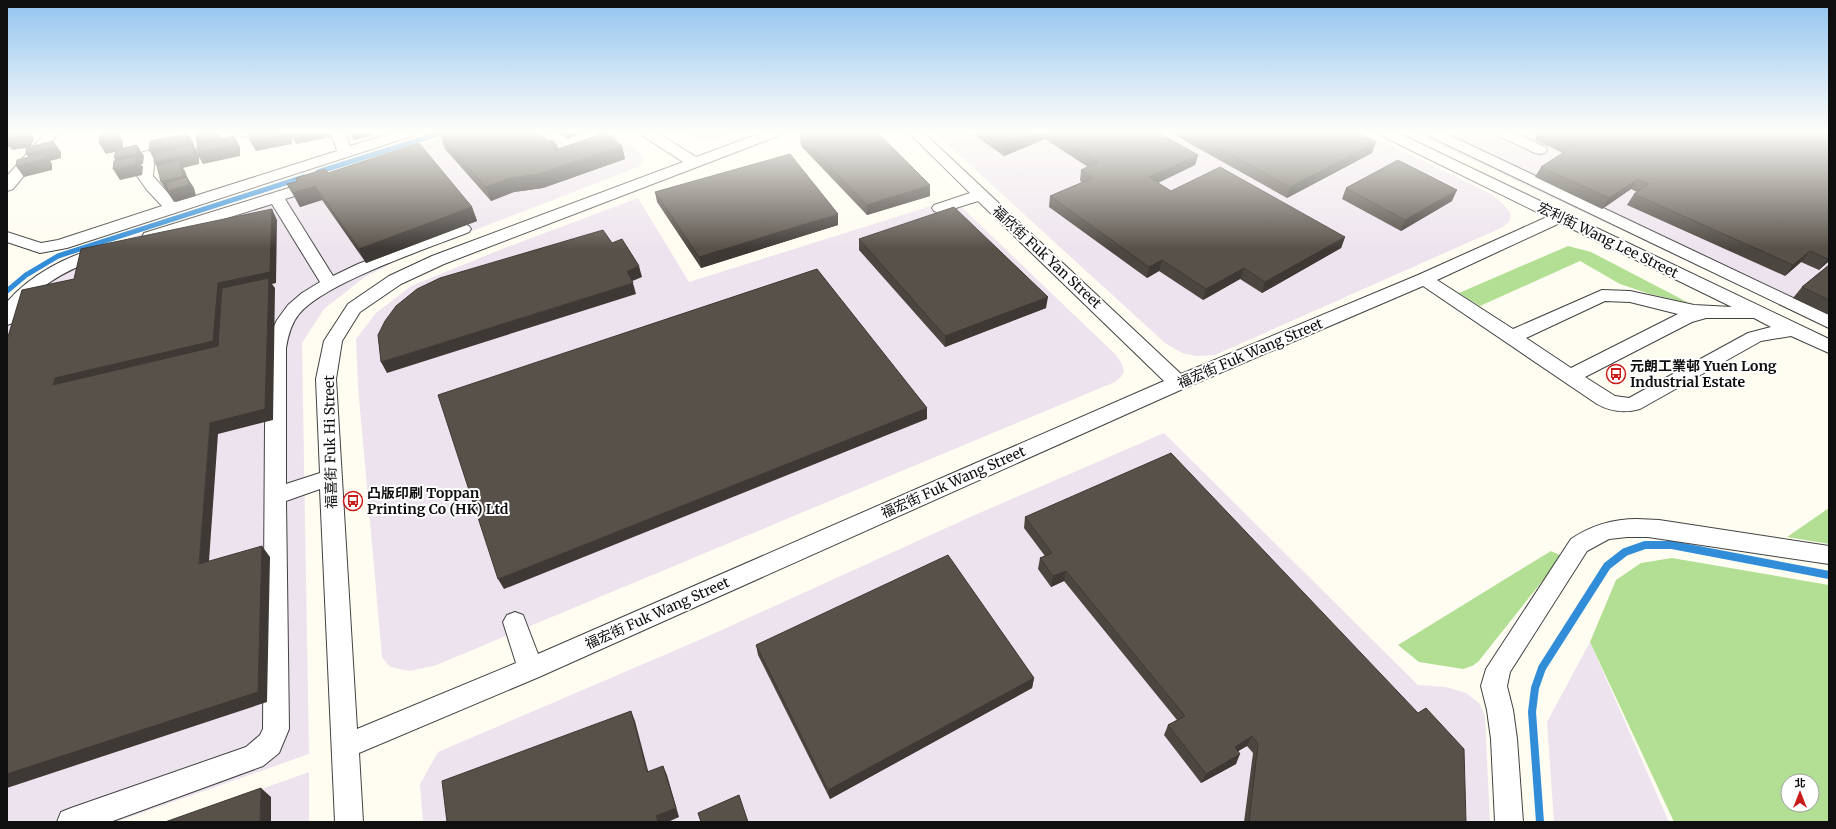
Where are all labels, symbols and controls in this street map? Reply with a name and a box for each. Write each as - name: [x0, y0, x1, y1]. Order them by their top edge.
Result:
- street label: 宏利街 Wang Lee Street: [1535, 198, 1682, 282]
- street label: 福欣街 Fuk Yan Street: [989, 202, 1106, 313]
- street label: 福宏街 Fuk Wang Street: [1175, 314, 1326, 392]
- place label: 元朗工業邨 Yuen Long Industrial Estate: [1630, 357, 1777, 391]
- bus stop icon: 元朗工業邨 Yuen Long Industrial Estate: [1605, 363, 1627, 385]
- street label: 福喜街 Fuk Hi Street: [320, 375, 340, 509]
- street label: 福宏街 Fuk Wang Street: [878, 442, 1029, 522]
- place label: 凸版印刷 Toppan Printing Co (HK) Ltd: [367, 484, 509, 518]
- bus stop icon: 凸版印刷 Toppan Printing Co (HK) Ltd: [342, 490, 364, 512]
- street label: 福宏街 Fuk Wang Street: [582, 573, 733, 653]
- north arrow: [1780, 773, 1820, 813]
- text: 北: [1795, 776, 1806, 790]

